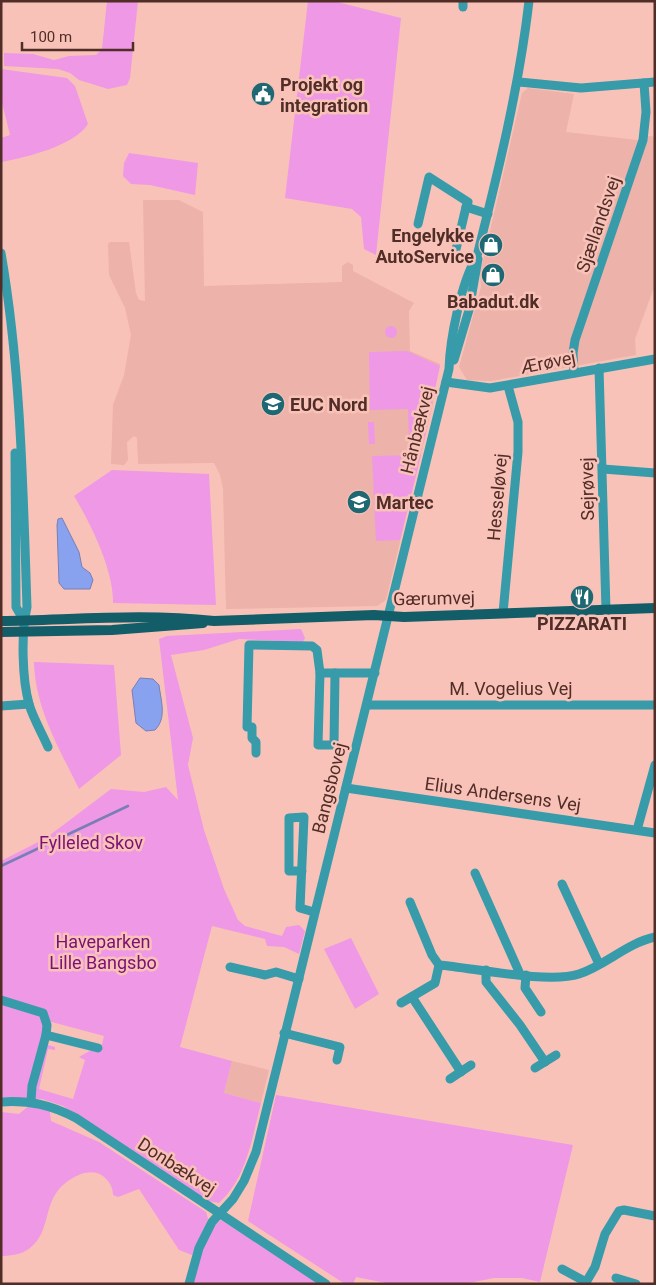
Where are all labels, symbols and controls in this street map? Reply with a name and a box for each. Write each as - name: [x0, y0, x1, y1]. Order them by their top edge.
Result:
- scale bar: [22, 20, 134, 52]
- text: 100 m: [30, 28, 72, 46]
- place label: Projekt og integration: [280, 74, 368, 116]
- public building icon: Projekt og integration: [250, 81, 276, 107]
- street label: Sjællandsvej: [572, 173, 624, 275]
- place label: Engelykke AutoService: [375, 225, 474, 267]
- shop icon: Engelykke AutoService: [478, 232, 504, 258]
- shop icon: Babadut.dk: [480, 262, 506, 288]
- place label: Babadut.dk: [447, 291, 539, 312]
- street label: Ærøvej: [518, 346, 577, 378]
- street label: Hånbækvej: [396, 384, 438, 476]
- school or university icon: EUC Nord: [260, 391, 286, 417]
- place label: EUC Nord: [290, 394, 368, 415]
- street label: Hesseløvej: [483, 452, 511, 542]
- street label: Sejrøvej: [576, 457, 598, 521]
- school or university icon: Martec: [346, 489, 372, 515]
- place label: Martec: [376, 492, 434, 513]
- restaurant icon: PIZZARATI: [569, 584, 595, 610]
- street label: Gærumvej: [393, 587, 475, 609]
- place label: PIZZARATI: [537, 613, 627, 634]
- street label: M. Vogelius Vej: [449, 678, 573, 699]
- street label: Bangsbovej: [308, 740, 350, 836]
- street label: Elius Andersens Vej: [424, 773, 582, 815]
- park label: Fylleled Skov: [39, 832, 143, 853]
- park label: Haveparken Lille Bangsbo: [49, 931, 157, 973]
- street label: Donbækvej: [134, 1133, 220, 1199]

